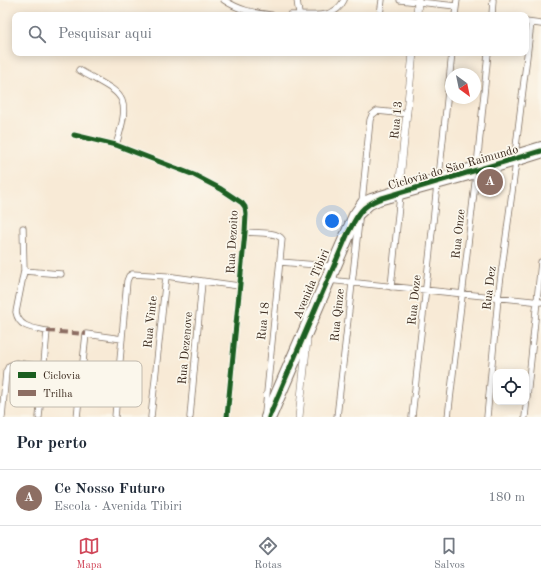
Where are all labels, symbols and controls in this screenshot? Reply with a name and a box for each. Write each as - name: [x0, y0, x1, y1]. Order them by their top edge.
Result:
- search box: [12, 12, 529, 56]
- icon: search: [26, 23, 48, 45]
- text: Pesquisar aqui: [58, 27, 152, 42]
- north arrow: [445, 68, 481, 104]
- street label: Rua 13: [389, 100, 405, 140]
- street label: Ciclovia do São Raimundo: [387, 144, 520, 192]
- pin: A: [477, 167, 503, 197]
- street label: Rua Onze: [450, 208, 468, 260]
- street label: Rua Dezoito: [225, 210, 241, 274]
- your location: [322, 211, 342, 231]
- street label: Avenida Tibiri: [292, 248, 332, 321]
- street label: Rua Dez: [481, 265, 499, 311]
- street label: Rua Doze: [406, 274, 424, 326]
- street label: Rua Qinze: [329, 288, 347, 342]
- street label: Rua Vinte: [142, 295, 160, 349]
- street label: Rua 18: [256, 301, 272, 341]
- street label: Rua Dezenove: [177, 311, 195, 385]
- legend: [10, 361, 142, 407]
- map controls: [493, 369, 529, 405]
- button: locate: [493, 369, 529, 405]
- text: Ciclovia: [43, 371, 81, 382]
- text: Trilha: [43, 389, 73, 400]
- text: Por perto: [16, 435, 87, 452]
- text: Ce Nosso Futuro: [54, 482, 165, 497]
- text: A: [24, 491, 34, 504]
- text: 180 m: [488, 491, 525, 504]
- text: Escola · Avenida Tibiri: [54, 500, 182, 513]
- tab: Mapa: [76, 535, 102, 573]
- tab: Rotas: [254, 535, 282, 573]
- tab: Salvos: [434, 535, 465, 573]

